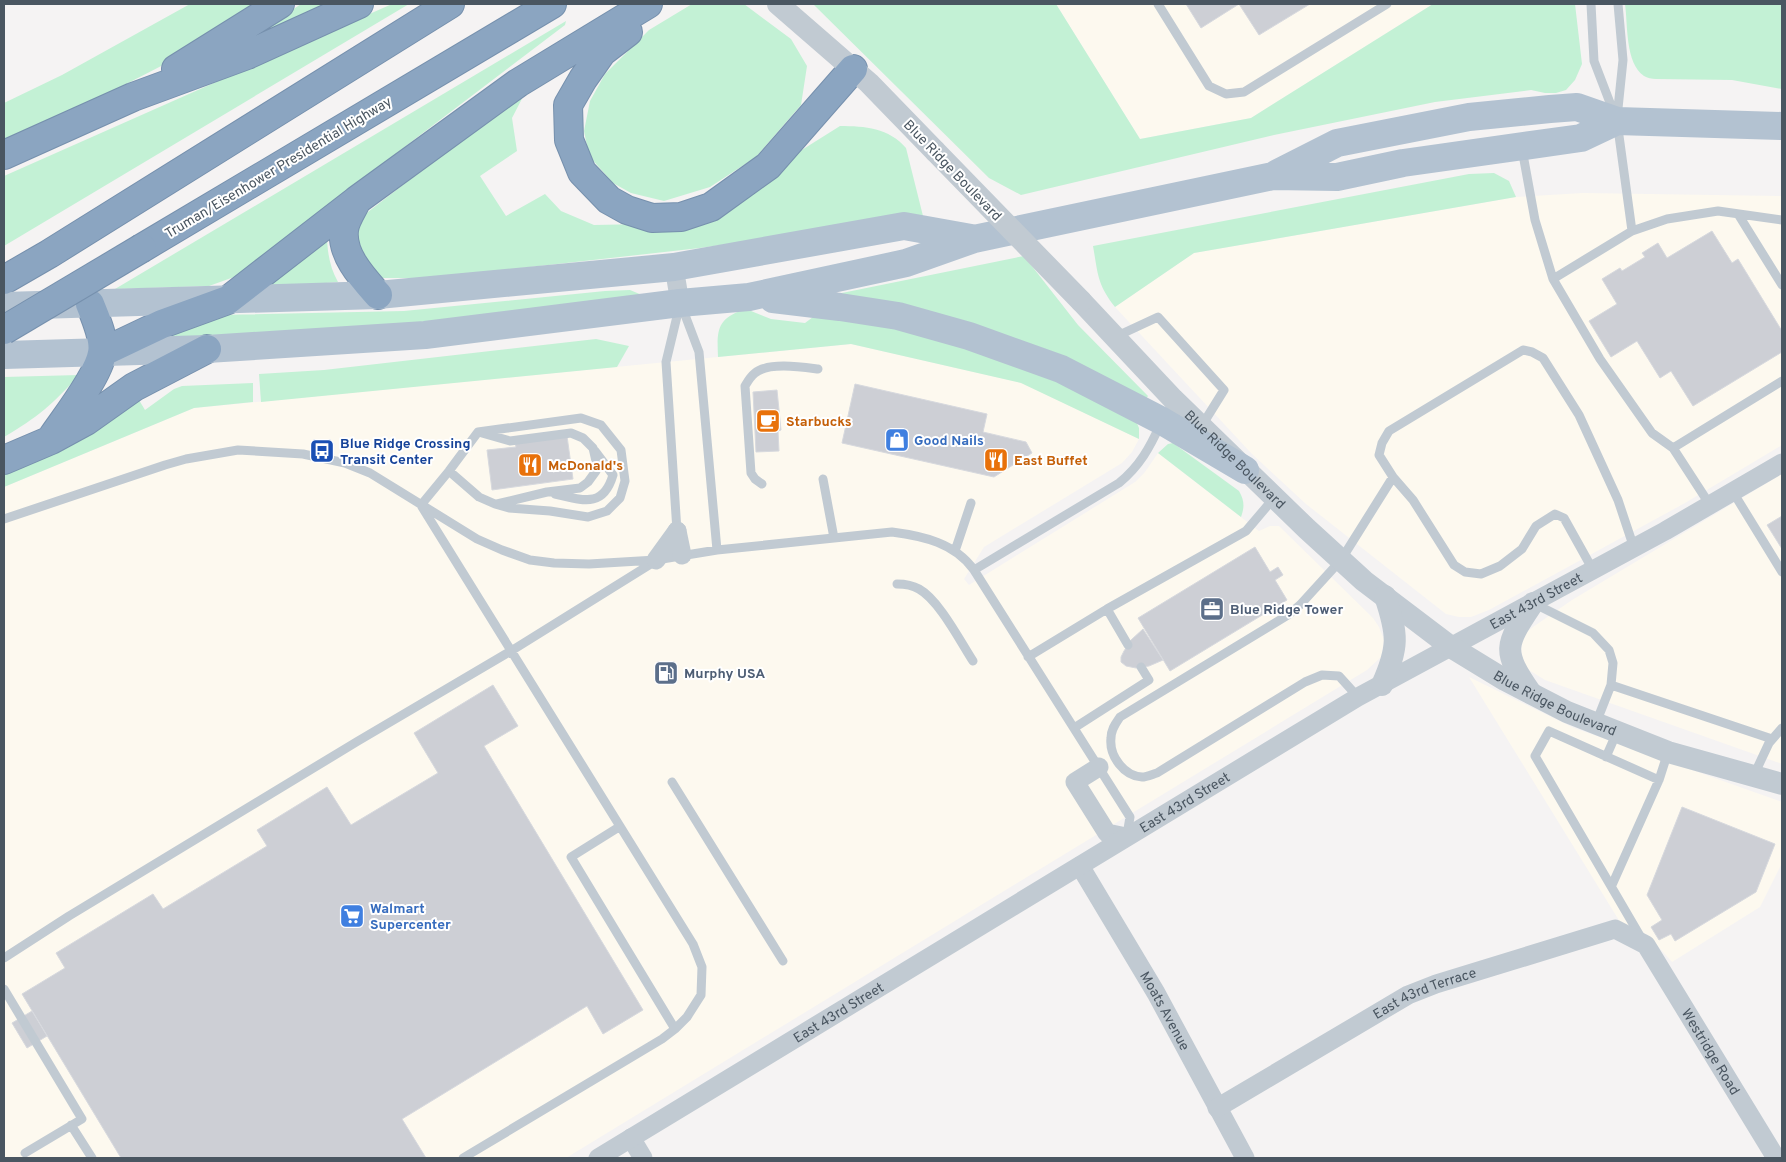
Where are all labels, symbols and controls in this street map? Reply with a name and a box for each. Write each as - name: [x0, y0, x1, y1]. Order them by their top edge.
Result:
- street label: Truman/Eisenhower Presidential Highway: [162, 94, 395, 243]
- street label: Blue Ridge Boulevard: [899, 117, 1005, 225]
- cafe icon: Starbucks: [755, 408, 781, 434]
- street label: Blue Ridge Boulevard: [1180, 408, 1288, 513]
- place label: Starbucks: [786, 414, 852, 431]
- shop icon: Good Nails: [884, 427, 910, 453]
- place label: Good Nails: [914, 433, 984, 450]
- place label: Blue Ridge Crossing Transit Center: [340, 436, 471, 469]
- bus stop icon: Blue Ridge Crossing Transit Center: [309, 438, 335, 464]
- restaurant icon: East Buffet: [983, 447, 1009, 473]
- restaurant icon: McDonald's: [517, 452, 543, 478]
- place label: East Buffet: [1014, 453, 1088, 470]
- place label: McDonald's: [548, 458, 623, 475]
- street label: East 43rd Street: [1487, 570, 1586, 634]
- office icon: Blue Ridge Tower: [1199, 596, 1225, 622]
- place label: Blue Ridge Tower: [1230, 602, 1343, 619]
- fuel station icon: Murphy USA: [653, 660, 679, 686]
- place label: Murphy USA: [684, 666, 765, 683]
- street label: Blue Ridge Boulevard: [1490, 668, 1619, 741]
- street label: East 43rd Street: [1137, 770, 1234, 837]
- place label: Walmart Supercenter: [370, 901, 451, 934]
- supermarket icon: Walmart Supercenter: [339, 903, 365, 929]
- street label: East 43rd Terrace: [1370, 965, 1479, 1024]
- street label: Moats Avenue: [1135, 969, 1192, 1054]
- street label: East 43rd Street: [791, 980, 887, 1047]
- street label: Westridge Road: [1677, 1006, 1743, 1099]

